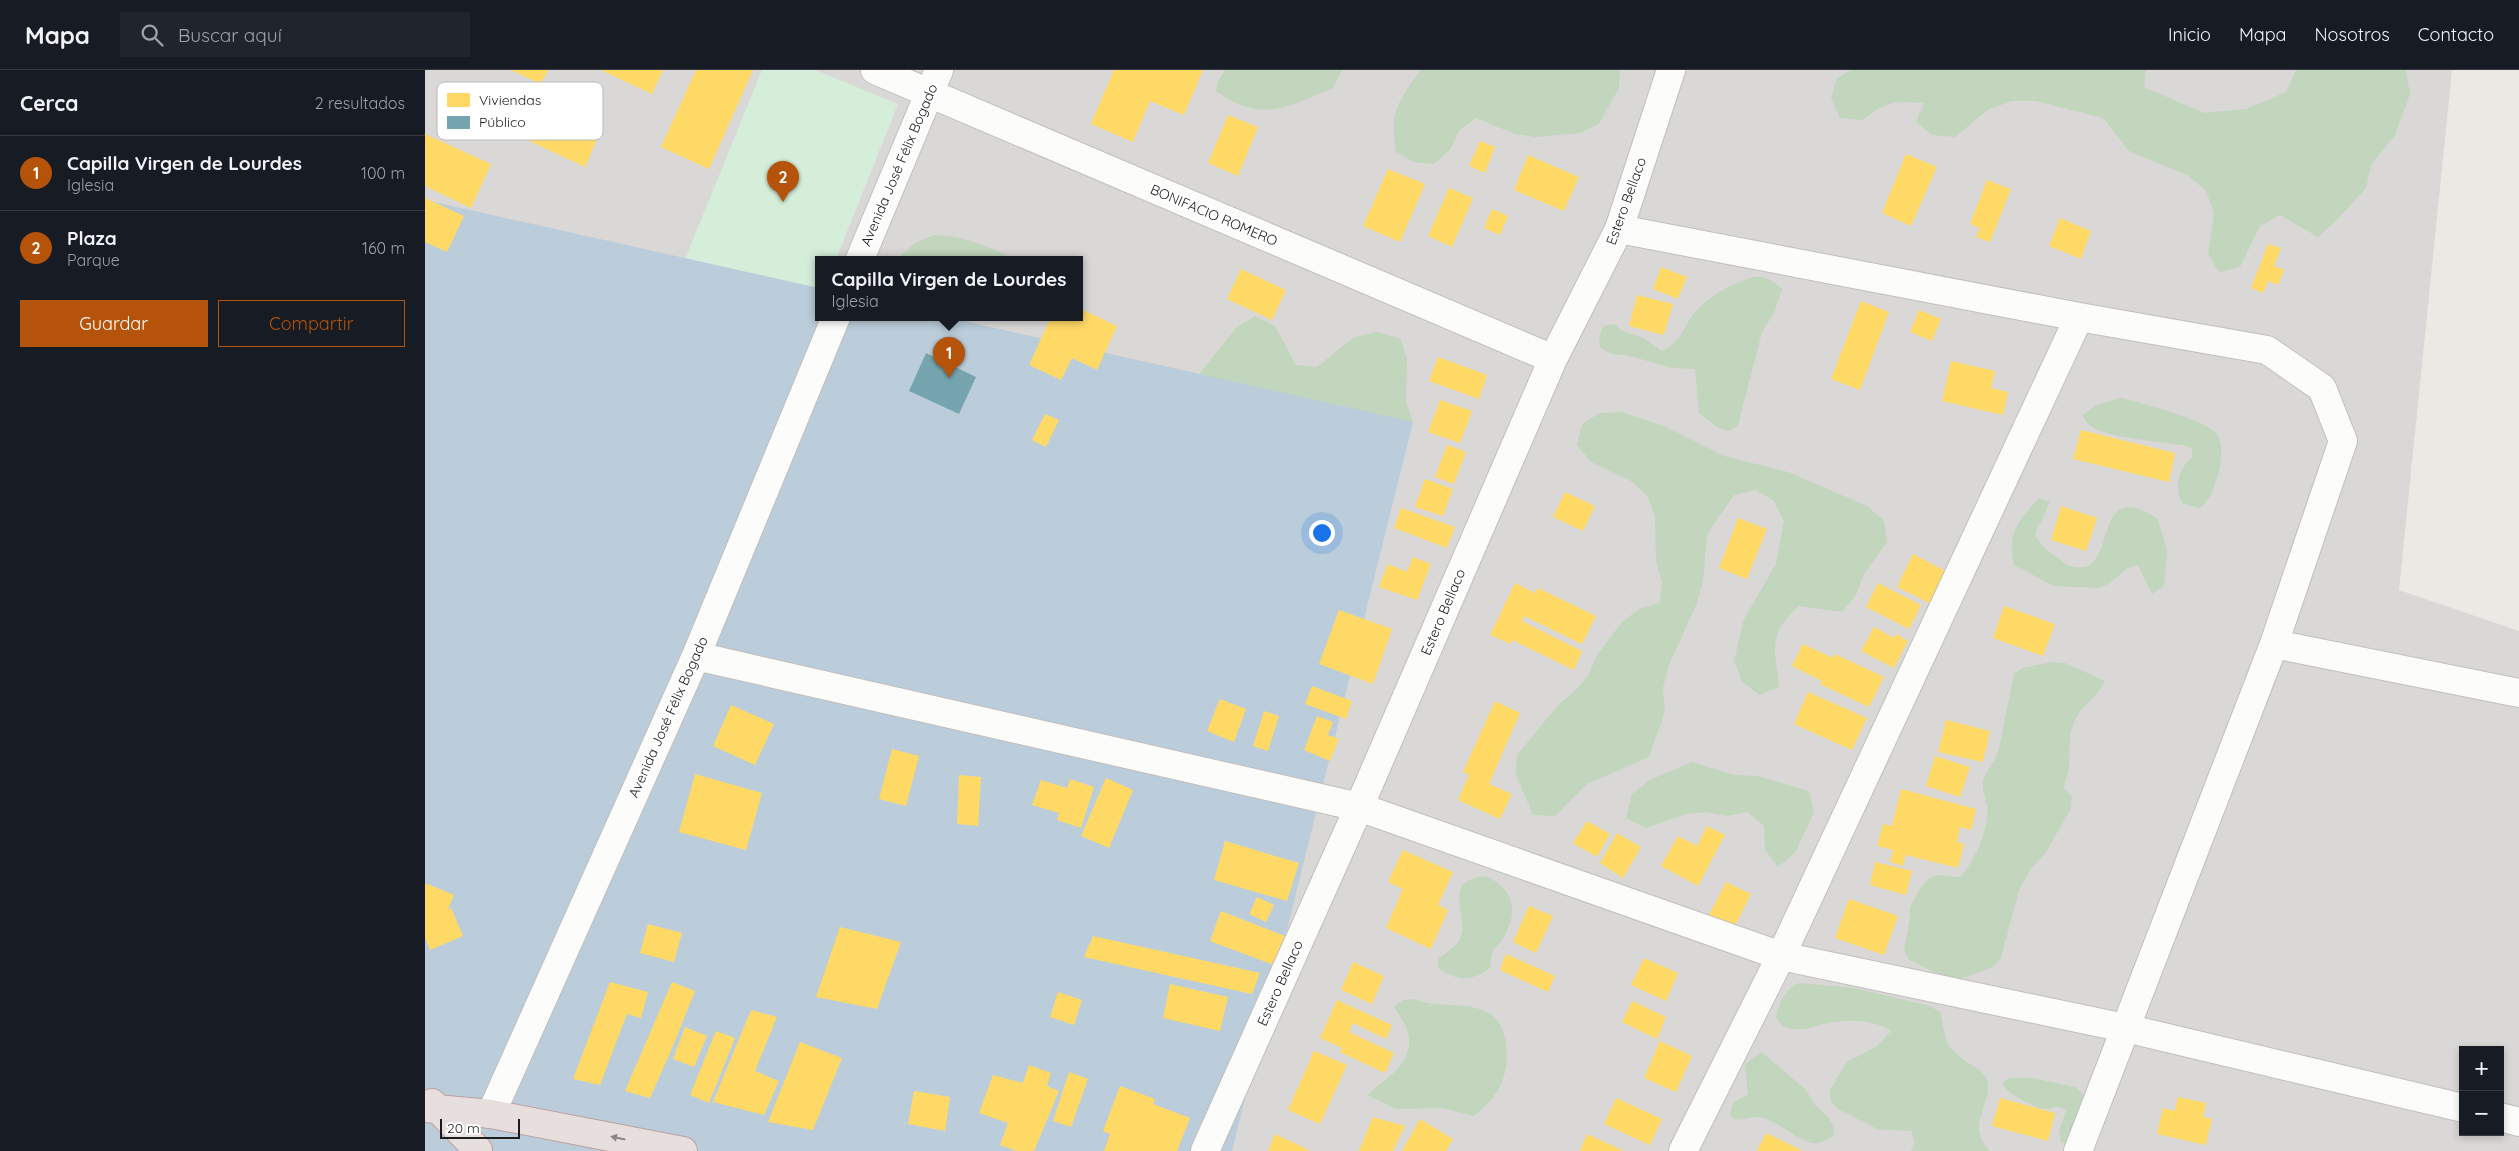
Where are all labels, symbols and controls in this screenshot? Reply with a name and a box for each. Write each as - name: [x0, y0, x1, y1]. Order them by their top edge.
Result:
- search box: [120, 12, 470, 57]
- text: Mapa: [25, 20, 90, 50]
- icon: search: [138, 21, 166, 49]
- text: Buscar aquí: [178, 23, 282, 47]
- text: Inicio: [2168, 23, 2211, 46]
- text: Mapa: [2239, 23, 2287, 46]
- text: Nosotros: [2315, 23, 2390, 46]
- text: Contacto: [2418, 23, 2494, 46]
- street label: Avenida José Félix Bogado: [857, 81, 941, 249]
- legend: [437, 82, 603, 140]
- text: Cerca: [20, 90, 78, 116]
- text: Viviendas: [479, 91, 541, 109]
- text: 2 resultados: [315, 93, 405, 113]
- text: Público: [479, 113, 526, 131]
- text: Capilla Virgen de Lourdes: [67, 151, 302, 175]
- street label: Estero Bellaco: [1602, 155, 1650, 247]
- pin: 2: [767, 161, 799, 202]
- text: 1: [33, 163, 39, 183]
- text: 100 m: [361, 163, 405, 183]
- text: Iglesia: [67, 175, 114, 195]
- street label: BONIFACIO ROMERO: [1148, 180, 1281, 250]
- text: Plaza: [67, 226, 117, 250]
- text: 2: [31, 238, 41, 258]
- text: 160 m: [362, 238, 405, 258]
- text: Parque: [67, 250, 120, 270]
- popup: [815, 256, 1083, 321]
- text: Capilla Virgen de Lourdes: [832, 267, 1066, 291]
- text: Iglesia: [832, 291, 879, 311]
- button: Guardar: [20, 300, 208, 347]
- button: Compartir: [218, 300, 405, 347]
- pin: 1: [933, 337, 965, 378]
- your location: [1309, 520, 1335, 546]
- street label: Estero Bellaco: [1417, 566, 1469, 658]
- street label: Avenida José Félix Bogado: [624, 634, 712, 800]
- street label: Estero Bellaco: [1253, 937, 1307, 1029]
- map controls: [2459, 1046, 2504, 1136]
- button: +: [2459, 1046, 2504, 1091]
- button: −: [2459, 1091, 2504, 1136]
- scale bar: [440, 1116, 520, 1139]
- text: 20 m: [447, 1119, 480, 1137]
- one-way arrow: [609, 1133, 625, 1141]

